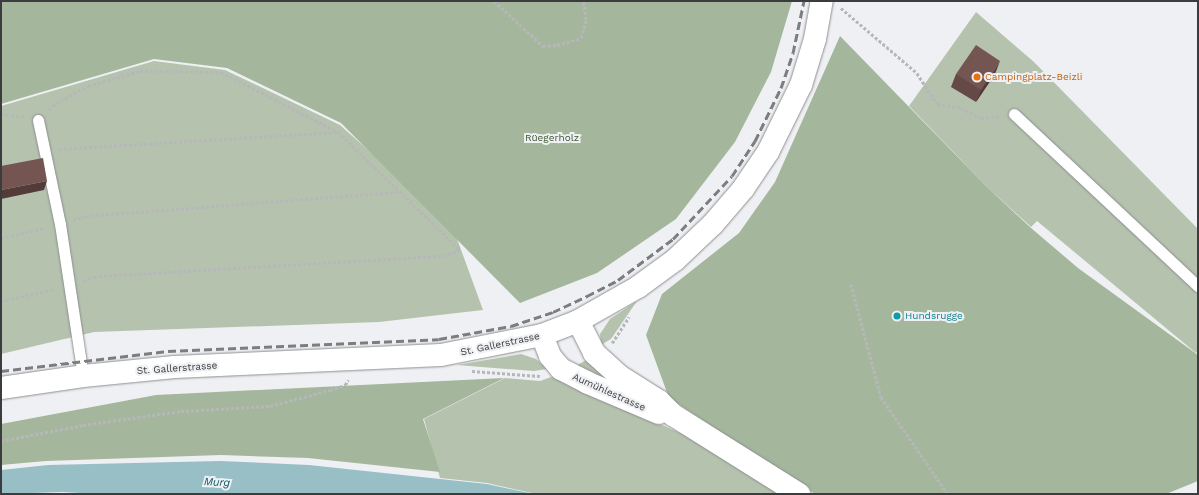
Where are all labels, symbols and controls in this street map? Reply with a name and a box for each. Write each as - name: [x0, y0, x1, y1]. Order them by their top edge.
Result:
- place label: Campingplatz-Beizli: [985, 71, 1082, 83]
- marker: Campingplatz-Beizli: [972, 72, 982, 82]
- park label: Rüegerholz: [525, 132, 579, 144]
- place label: Hundsrugge: [905, 310, 963, 322]
- marker: Hundsrugge: [892, 311, 902, 321]
- street label: St. Gallerstrasse: [459, 330, 541, 358]
- street label: St. Gallerstrasse: [136, 359, 218, 377]
- street label: Aumühlestrasse: [571, 370, 647, 414]
- water label: Murg: [203, 476, 231, 490]

